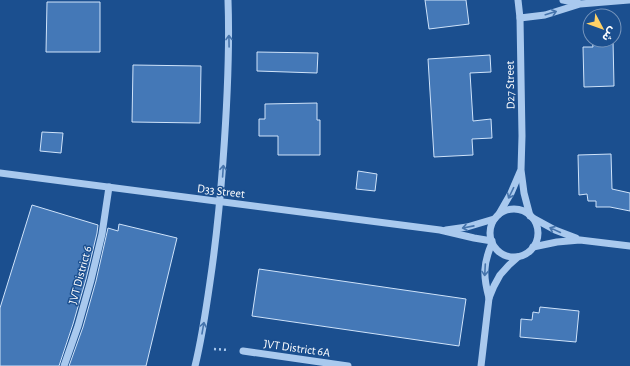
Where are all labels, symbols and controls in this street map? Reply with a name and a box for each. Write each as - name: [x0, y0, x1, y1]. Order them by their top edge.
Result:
- north arrow: [582, 8, 622, 48]
- one-way arrow: [544, 9, 557, 16]
- text: ش: [599, 24, 618, 44]
- one-way arrow: [225, 35, 233, 48]
- street label: D27 Street: [504, 61, 516, 109]
- one-way arrow: [219, 165, 226, 178]
- street label: D33 Street: [197, 182, 246, 200]
- one-way arrow: [507, 186, 514, 198]
- one-way arrow: [461, 223, 474, 231]
- one-way arrow: [549, 226, 561, 233]
- street label: JVT District 6: [66, 244, 94, 305]
- one-way arrow: [481, 263, 489, 276]
- one-way arrow: [199, 322, 207, 335]
- street label: JVT District 6A: [263, 337, 331, 359]

